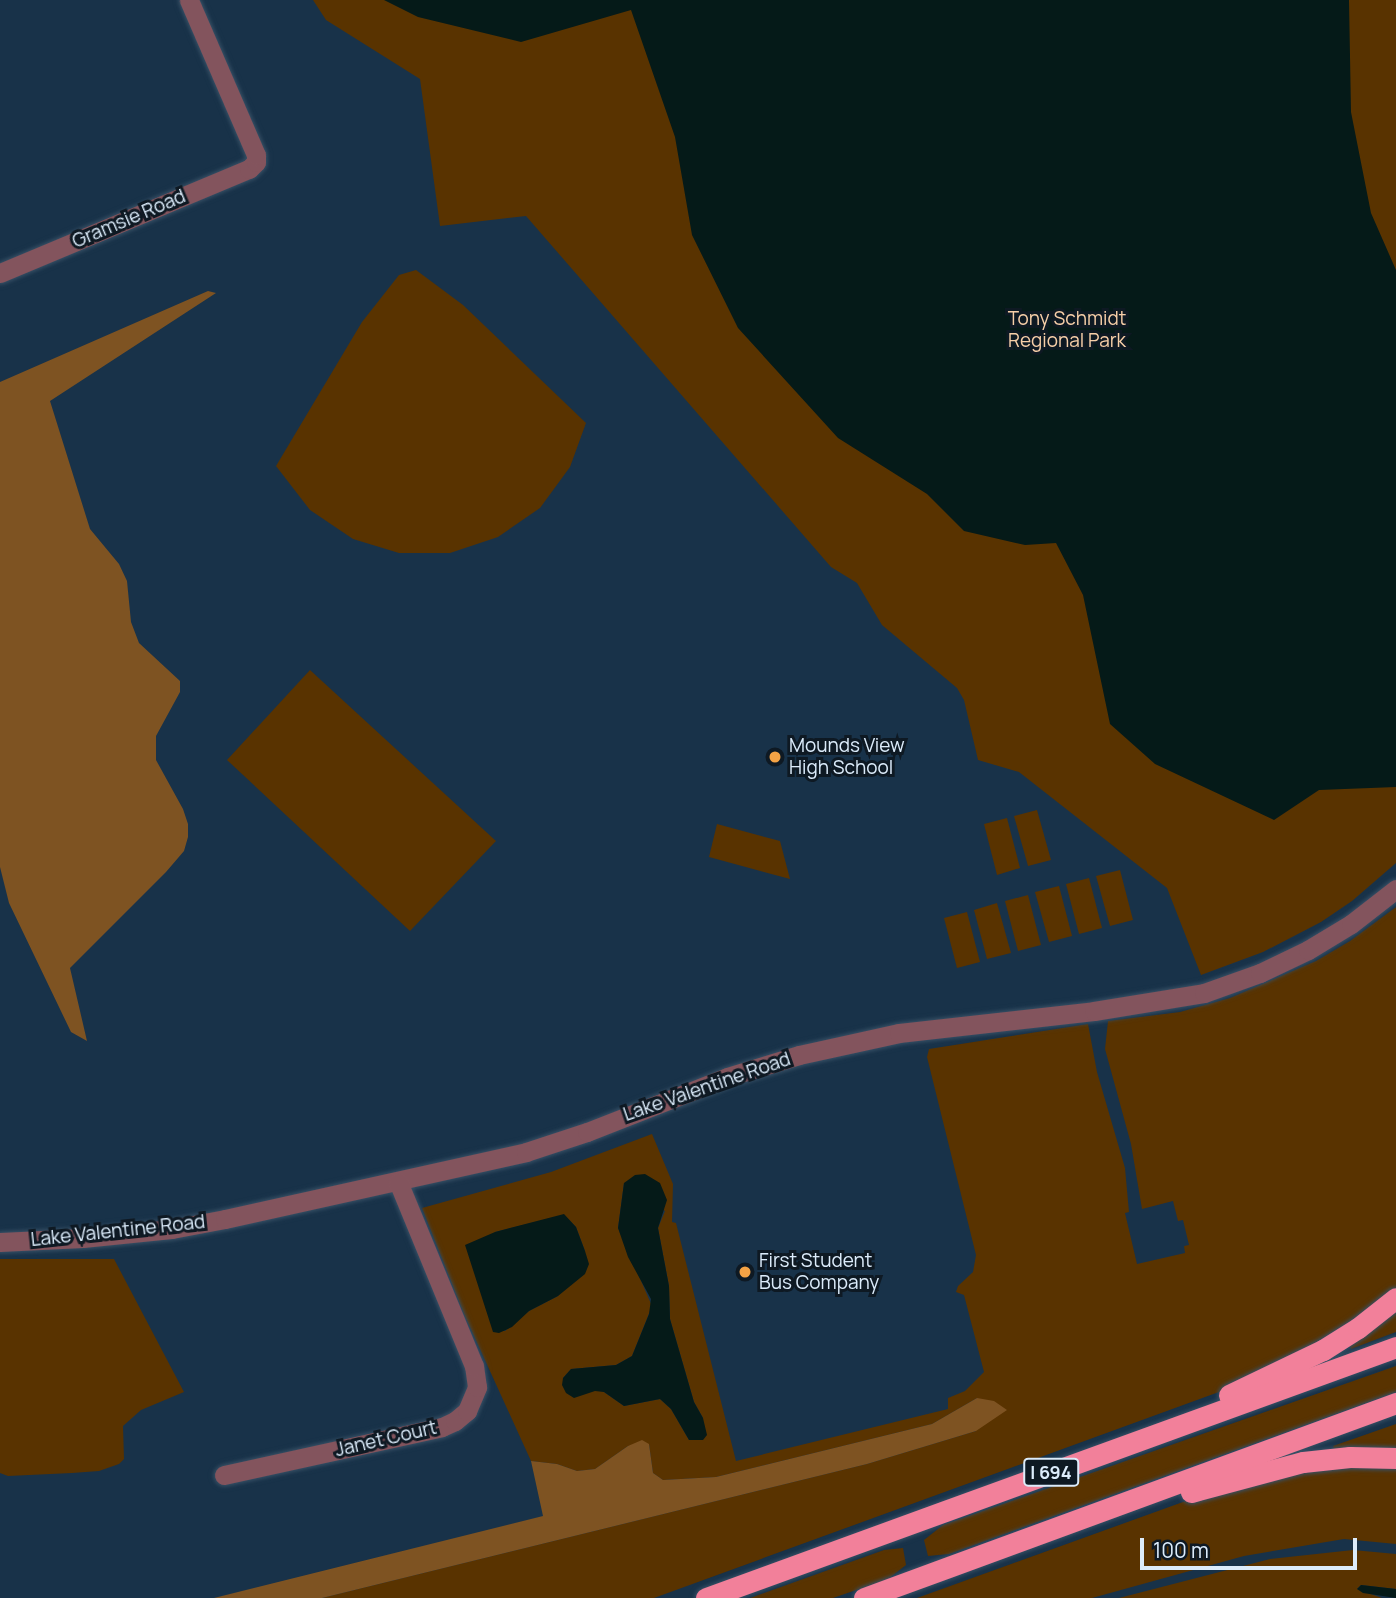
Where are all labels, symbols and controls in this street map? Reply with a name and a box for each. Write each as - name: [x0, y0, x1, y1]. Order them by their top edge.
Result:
- street label: Gramsie Road: [69, 185, 189, 253]
- park label: Tony Schmidt Regional Park: [1008, 308, 1126, 352]
- place label: Mounds View High School: [789, 735, 905, 779]
- marker: Mounds View High School: [767, 749, 783, 765]
- street label: Lake Valentine Road: [620, 1048, 794, 1126]
- street label: Lake Valentine Road: [30, 1211, 206, 1251]
- place label: First Student Bus Company: [759, 1250, 879, 1294]
- marker: First Student Bus Company: [737, 1264, 753, 1280]
- street label: Janet Court: [333, 1416, 439, 1462]
- road number: I 694: [1023, 1457, 1079, 1486]
- scale bar: [1144, 1524, 1361, 1568]
- text: 100 m: [1153, 1536, 1209, 1564]

